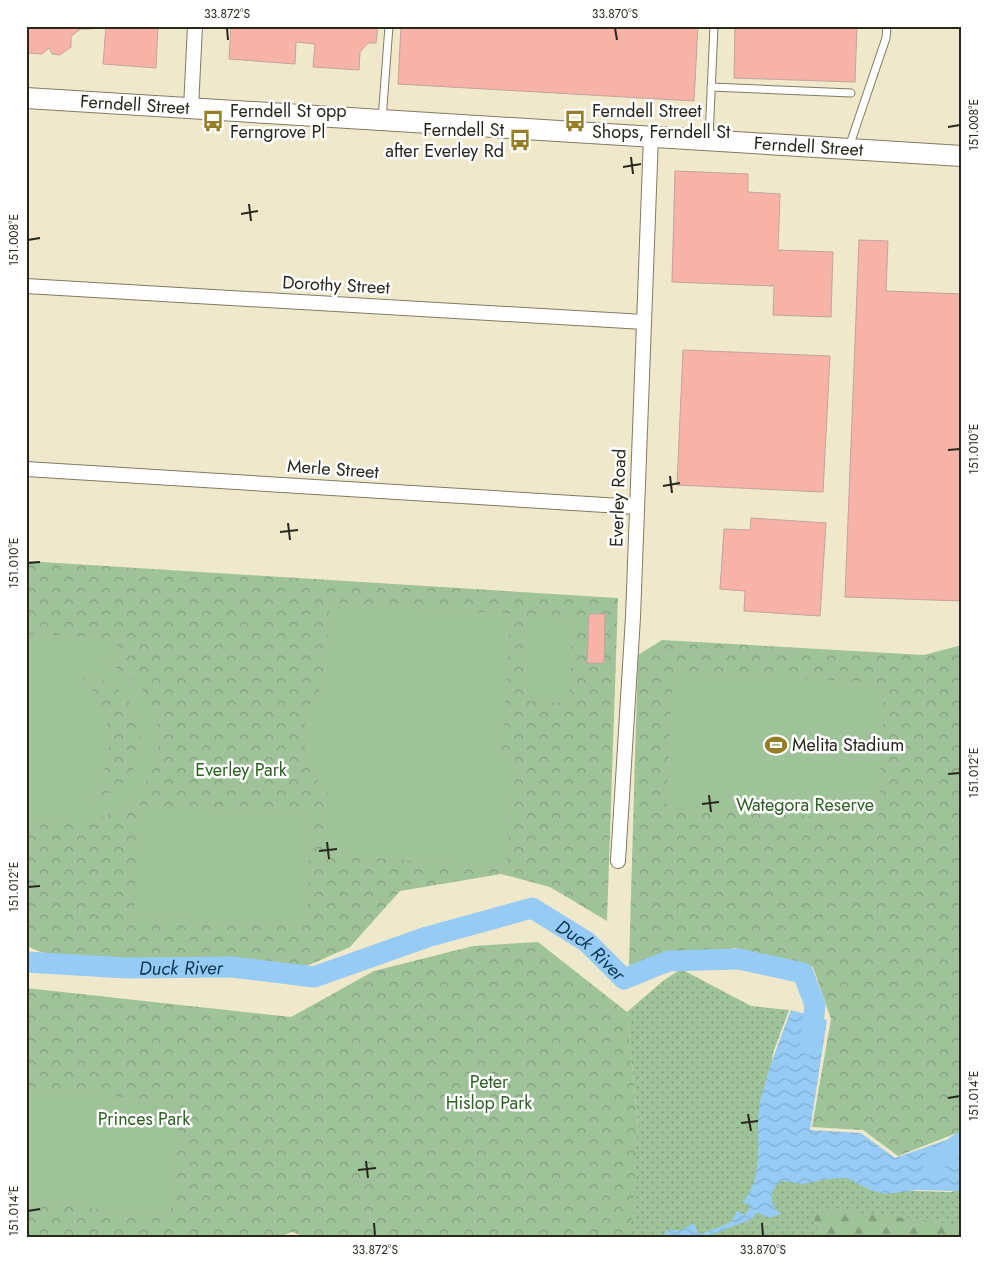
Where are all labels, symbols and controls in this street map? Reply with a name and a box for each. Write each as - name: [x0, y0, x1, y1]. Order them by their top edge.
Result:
- text: 33.872°S: [204, 5, 250, 23]
- text: 33.870°S: [592, 5, 639, 23]
- street label: Ferndell Street: [79, 88, 191, 121]
- place label: Ferndell St opp Ferngrove Pl: [230, 98, 347, 145]
- place label: Ferndell Street Shops, Ferndell St: [592, 98, 731, 145]
- text: 151.008°E: [965, 99, 983, 151]
- bus stop icon: Ferndell St opp Ferngrove Pl: [200, 108, 226, 134]
- bus stop icon: Ferndell Street Shops, Ferndell St: [562, 108, 588, 134]
- place label: Ferndell St after Everley Rd: [385, 117, 505, 164]
- bus stop icon: Ferndell St after Everley Rd: [507, 127, 533, 153]
- street label: Ferndell Street: [753, 130, 865, 163]
- text: 151.008°E: [5, 214, 23, 266]
- street label: Dorothy Street: [282, 269, 391, 301]
- text: 151.010°E: [965, 424, 983, 474]
- street label: Everley Road: [603, 448, 633, 548]
- street label: Merle Street: [286, 453, 380, 485]
- text: 151.010°E: [5, 538, 23, 588]
- sports icon: Melita Stadium: [763, 732, 789, 758]
- place label: Melita Stadium: [792, 732, 904, 758]
- text: 151.012°E: [965, 748, 983, 798]
- park label: Everley Park: [195, 757, 287, 783]
- park label: Wategora Reserve: [736, 792, 874, 818]
- text: 151.012°E: [5, 862, 23, 912]
- water label: Duck River: [551, 913, 633, 988]
- water label: Duck River: [139, 954, 224, 981]
- park label: Peter Hislop Park: [446, 1069, 532, 1116]
- text: 151.014°E: [965, 1071, 983, 1121]
- park label: Princes Park: [98, 1106, 190, 1132]
- text: 151.014°E: [5, 1186, 23, 1236]
- text: 33.872°S: [352, 1241, 398, 1259]
- text: 33.870°S: [740, 1241, 787, 1259]

